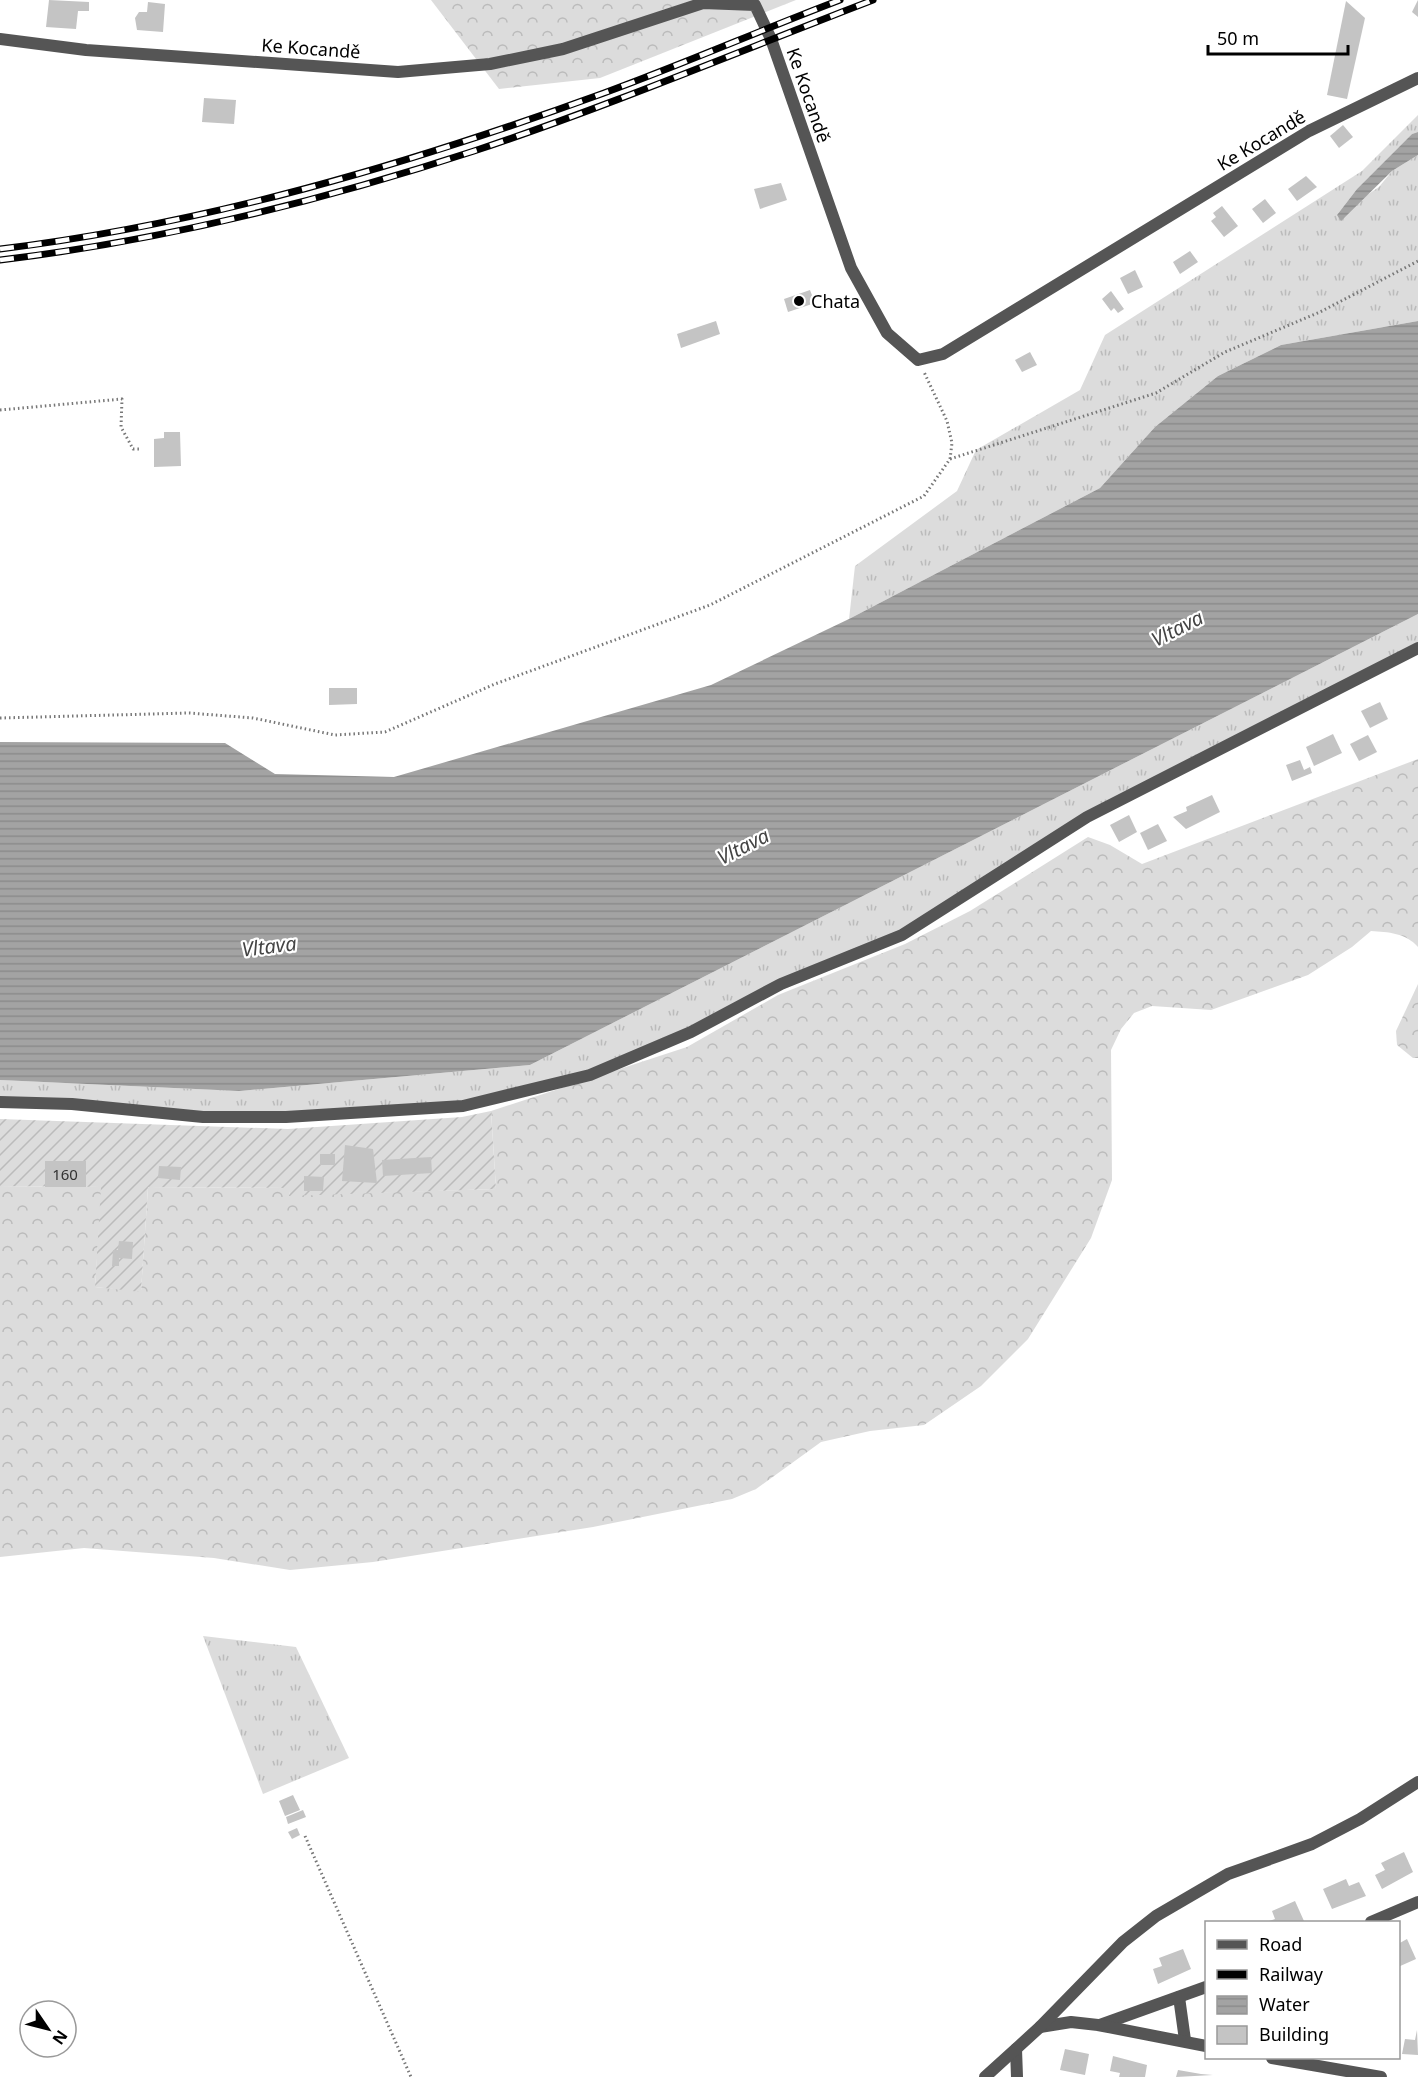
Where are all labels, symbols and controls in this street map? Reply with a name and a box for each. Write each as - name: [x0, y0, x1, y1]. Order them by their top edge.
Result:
- scale bar: [1208, 18, 1348, 56]
- text: 50 m: [1217, 26, 1259, 50]
- street label: Ke Kocandě: [261, 33, 361, 63]
- street label: Ke Kocandě: [782, 44, 836, 146]
- street label: Ke Kocandě: [1212, 104, 1310, 176]
- place label: Chata: [811, 289, 860, 313]
- marker: Chata: [792, 294, 806, 308]
- water label: Vltava: [1146, 604, 1208, 652]
- water label: Vltava: [712, 822, 774, 870]
- water label: Vltava: [240, 929, 298, 963]
- house number: 160: [52, 1164, 78, 1184]
- legend: [1205, 1921, 1400, 2059]
- text: Road: [1259, 1932, 1302, 1956]
- text: Railway: [1259, 1962, 1324, 1986]
- text: Water: [1259, 1992, 1310, 2016]
- north arrow: [18, 1999, 78, 2059]
- text: Building: [1259, 2022, 1329, 2046]
- text: N: [48, 2026, 73, 2049]

